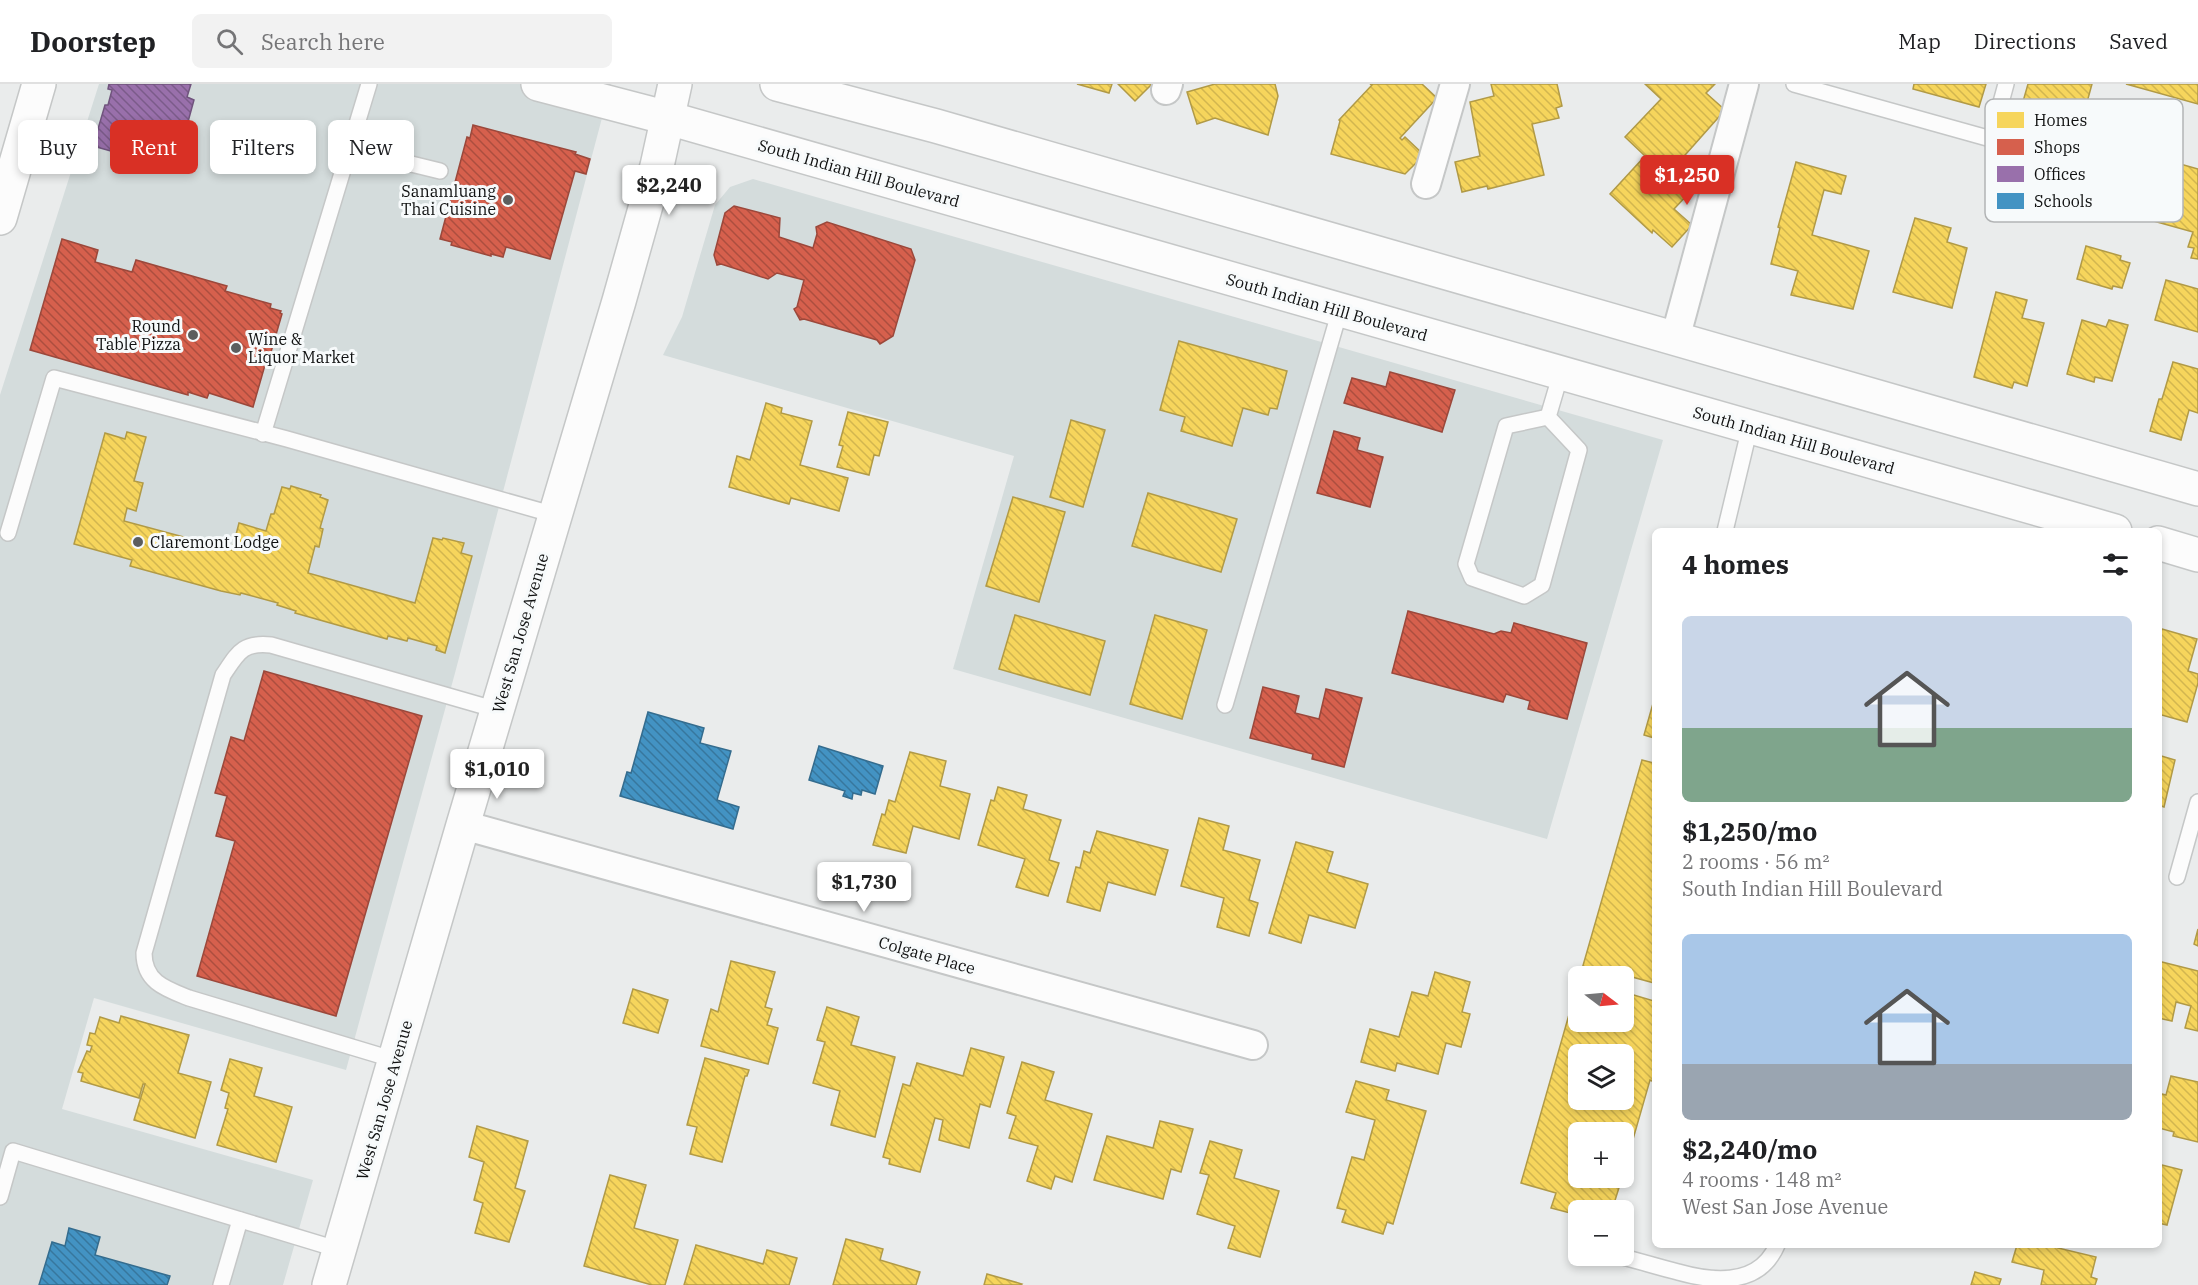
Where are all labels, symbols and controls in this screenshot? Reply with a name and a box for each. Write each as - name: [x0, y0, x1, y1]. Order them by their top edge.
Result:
- search box: [192, 14, 612, 68]
- text: Doorstep: [30, 23, 156, 60]
- icon: search: [213, 25, 246, 58]
- text: Search here: [261, 27, 385, 56]
- text: Map: [1898, 27, 1941, 55]
- text: Directions: [1974, 27, 2076, 55]
- text: Saved: [2109, 27, 2168, 55]
- legend: [1985, 99, 2183, 222]
- text: Homes: [2034, 110, 2087, 130]
- chip: Buy: [18, 120, 98, 174]
- chip: Rent: [110, 120, 198, 174]
- chip: Filters: [210, 120, 316, 174]
- chip: New: [328, 120, 414, 174]
- street label: South Indian Hill Boulevard: [756, 135, 962, 211]
- text: Shops: [2034, 137, 2080, 157]
- pin: $1,250: [1638, 155, 1736, 206]
- text: $1,250: [1654, 161, 1720, 188]
- text: Offices: [2034, 164, 2086, 184]
- pin: $2,240: [620, 165, 718, 216]
- text: $2,240: [636, 171, 702, 198]
- place label: Sanamluang Thai Cuisine: [401, 181, 496, 219]
- text: Schools: [2034, 191, 2092, 211]
- marker: Sanamluang Thai Cuisine: [501, 193, 515, 207]
- street label: South Indian Hill Boulevard: [1224, 269, 1430, 345]
- place label: Round Table Pizza: [96, 316, 181, 354]
- marker: Round Table Pizza: [186, 328, 200, 342]
- place label: Wine & Liquor Market: [248, 329, 355, 367]
- marker: Wine & Liquor Market: [229, 341, 243, 355]
- street label: South Indian Hill Boulevard: [1691, 402, 1897, 478]
- place label: Claremont Lodge: [150, 532, 279, 552]
- marker: Claremont Lodge: [131, 535, 145, 549]
- text: 4 homes: [1682, 547, 1789, 581]
- icon: filters: [2099, 548, 2132, 581]
- street label: West San Jose Avenue: [488, 551, 552, 715]
- icon: home: [1853, 655, 1961, 763]
- pin: $1,010: [448, 749, 546, 800]
- text: $1,010: [464, 755, 530, 782]
- text: $1,250/mo: [1682, 814, 1817, 848]
- text: 2 rooms · 56 m²: [1682, 848, 1829, 875]
- pin: $1,730: [815, 862, 913, 913]
- text: $1,730: [831, 868, 897, 895]
- text: South Indian Hill Boulevard: [1682, 875, 1943, 902]
- street label: Colgate Place: [876, 932, 978, 978]
- north arrow: [1568, 966, 1634, 1032]
- map controls: [1568, 966, 1634, 1266]
- icon: home: [1853, 973, 1961, 1081]
- street label: West San Jose Avenue: [352, 1018, 416, 1182]
- button: layers: [1568, 1044, 1634, 1110]
- button: +: [1568, 1122, 1634, 1188]
- text: $2,240/mo: [1682, 1132, 1817, 1166]
- text: 4 rooms · 148 m²: [1682, 1166, 1841, 1193]
- text: West San Jose Avenue: [1682, 1193, 1888, 1220]
- button: −: [1568, 1200, 1634, 1266]

